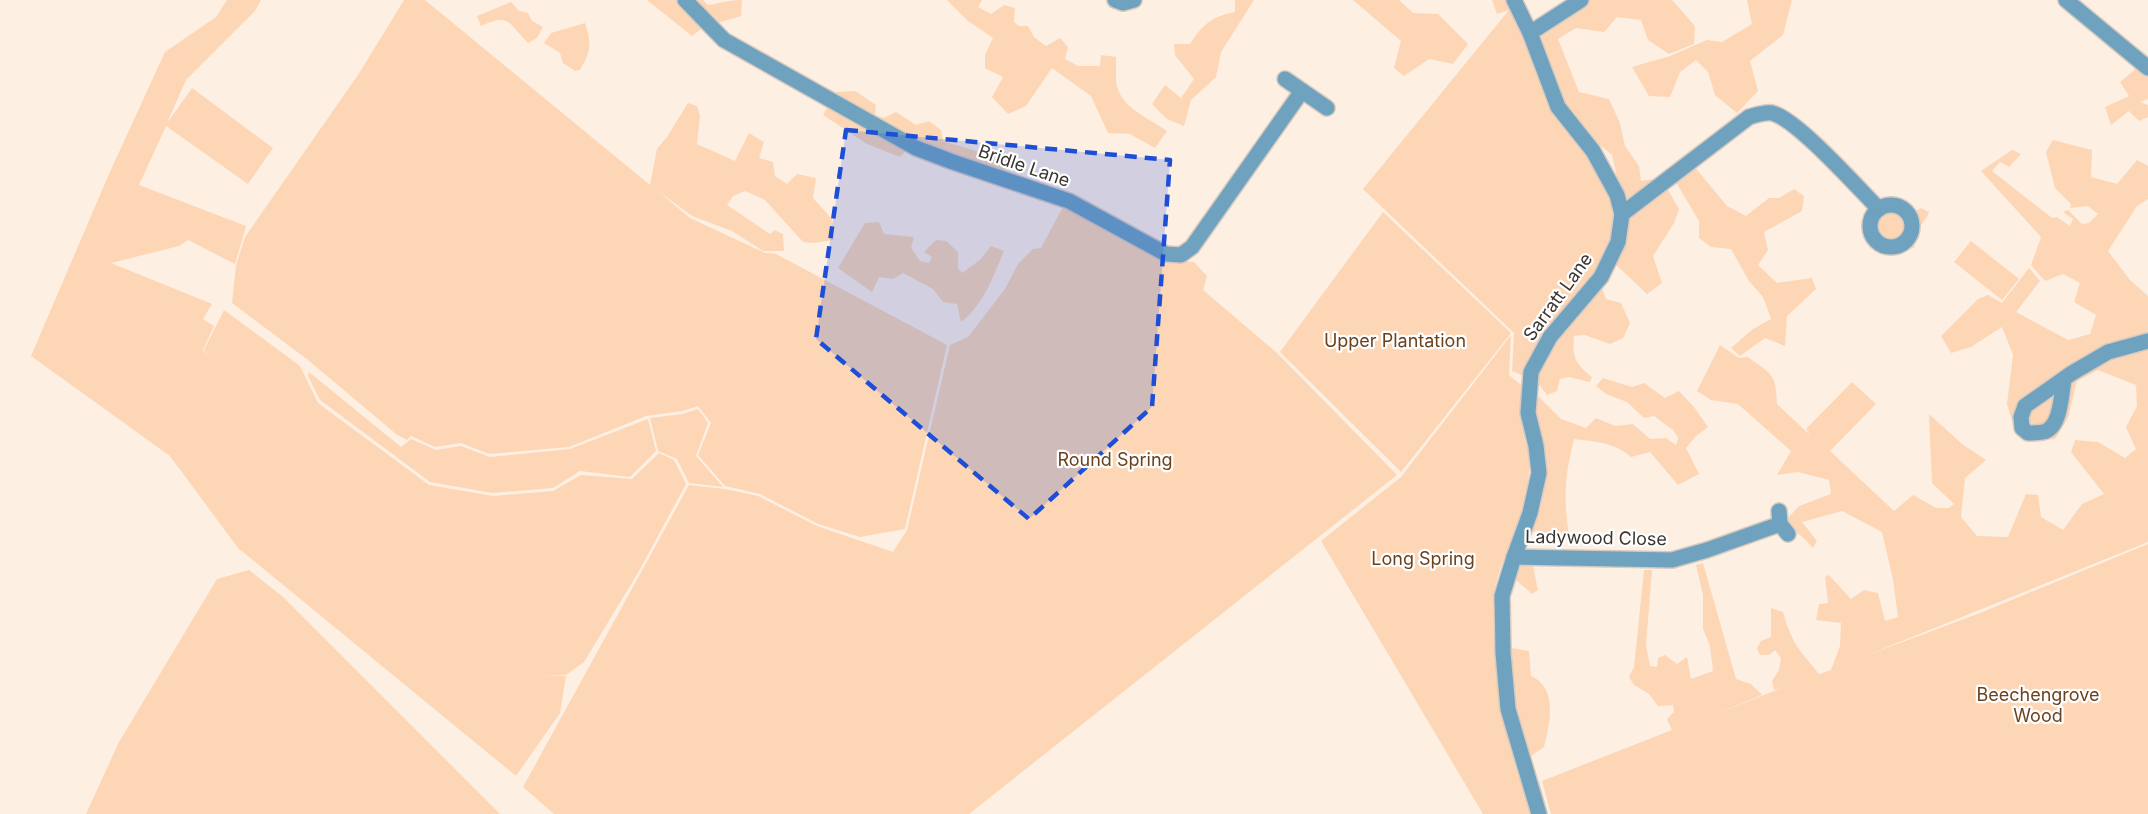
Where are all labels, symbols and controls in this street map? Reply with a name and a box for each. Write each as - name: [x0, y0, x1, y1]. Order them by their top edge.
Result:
- street label: Bridle Lane: [976, 140, 1073, 191]
- street label: Sarratt Lane: [1519, 249, 1596, 345]
- park label: Upper Plantation: [1324, 330, 1466, 351]
- park label: Round Spring: [1057, 449, 1173, 470]
- street label: Ladywood Close: [1525, 526, 1667, 549]
- park label: Long Spring: [1371, 548, 1475, 569]
- park label: Beechengrove Wood: [1976, 684, 2100, 726]

